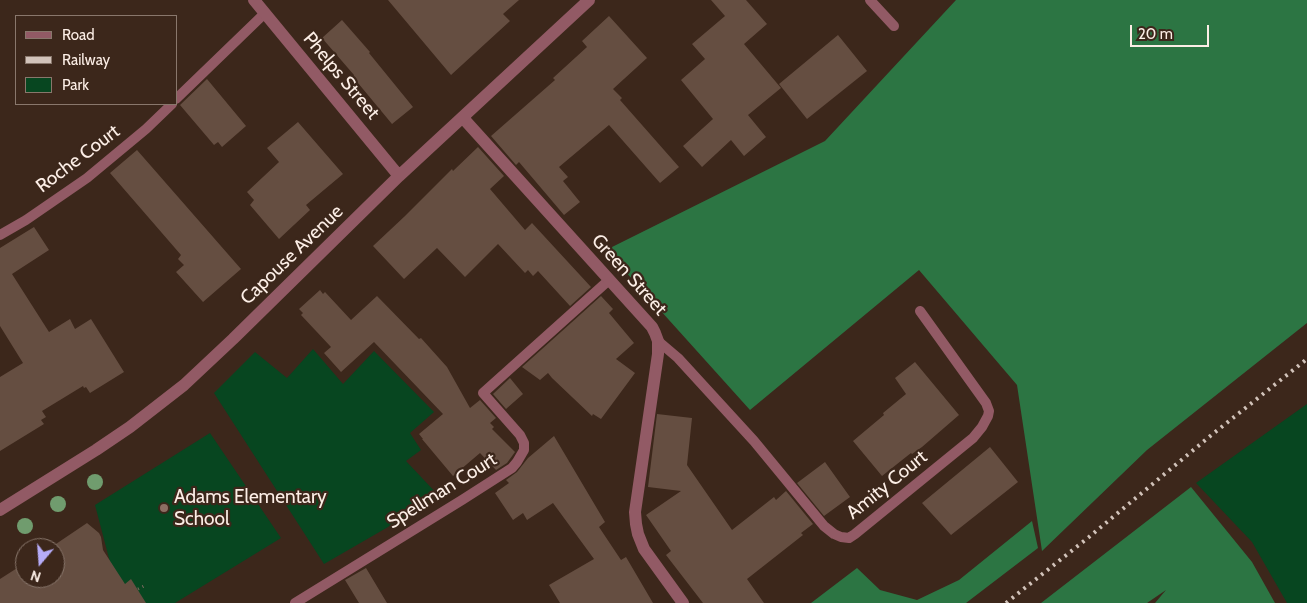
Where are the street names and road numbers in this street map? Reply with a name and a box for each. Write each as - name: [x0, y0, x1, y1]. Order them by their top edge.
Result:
- street label: Phelps Street: [298, 28, 384, 124]
- street label: Roche Court: [32, 120, 124, 198]
- street label: Capouse Avenue: [236, 200, 348, 310]
- street label: Green Street: [587, 230, 671, 320]
- street label: Amity Court: [842, 446, 932, 524]
- street label: Spellman Court: [383, 448, 501, 534]

